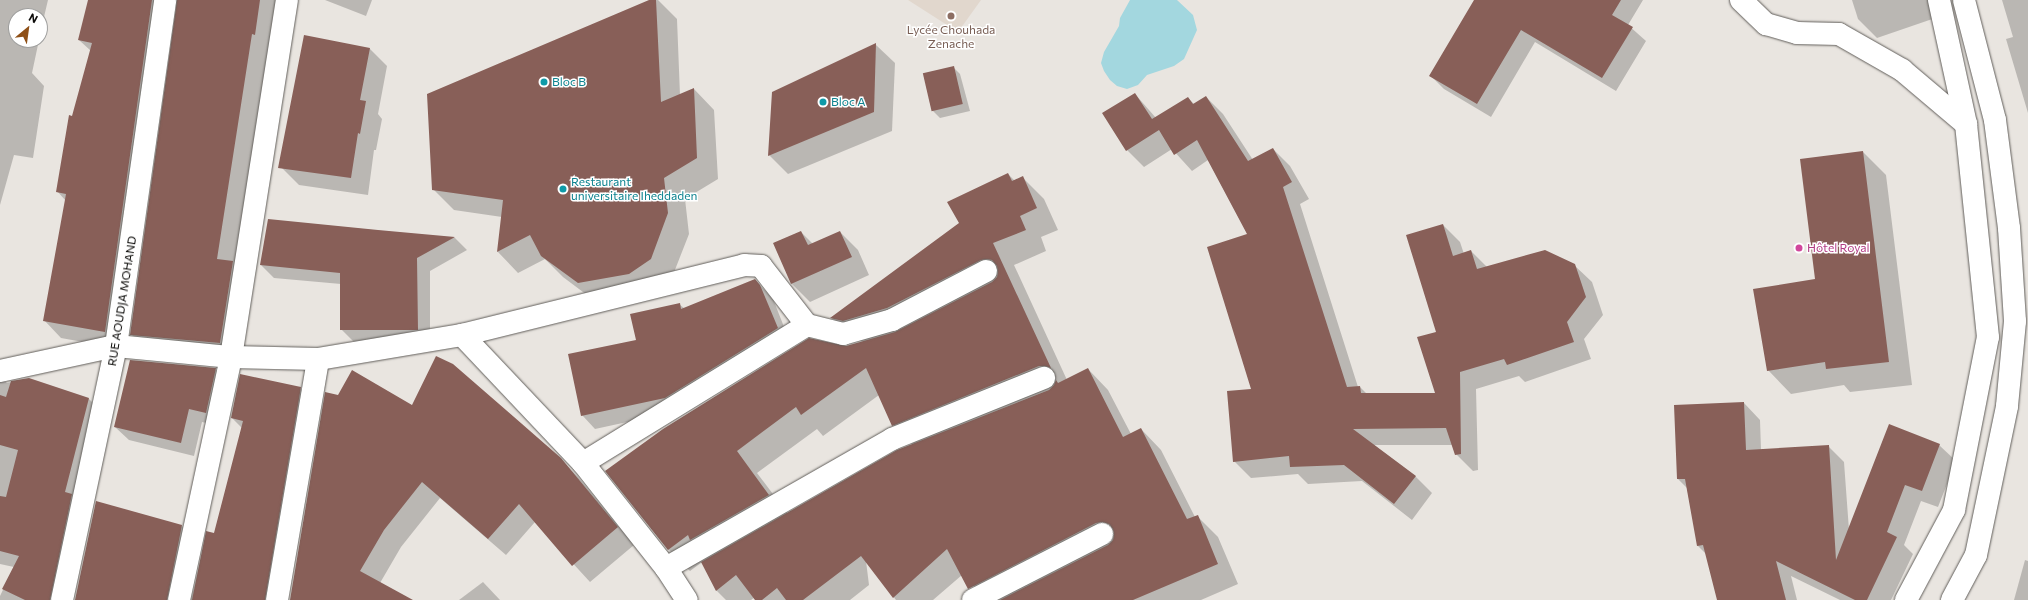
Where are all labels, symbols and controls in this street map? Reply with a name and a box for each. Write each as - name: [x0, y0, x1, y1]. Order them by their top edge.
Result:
- north arrow: [8, 8, 48, 48]
- text: N: [27, 10, 40, 26]
- marker: Lycée Chouhada Zenache: [946, 11, 956, 21]
- place label: Lycée Chouhada Zenache: [907, 23, 995, 51]
- place label: Bloc B: [552, 75, 586, 89]
- marker: Bloc B: [539, 77, 549, 87]
- place label: Bloc A: [831, 95, 865, 109]
- marker: Bloc A: [818, 97, 828, 107]
- place label: Restaurant universitaire Iheddaden: [571, 175, 697, 203]
- marker: Restaurant universitaire Iheddaden: [558, 184, 568, 194]
- street label: RUE AOUDJA MOHAND: [105, 235, 139, 367]
- place label: Hôtel Royal: [1807, 241, 1870, 255]
- marker: Hôtel Royal: [1794, 243, 1804, 253]

